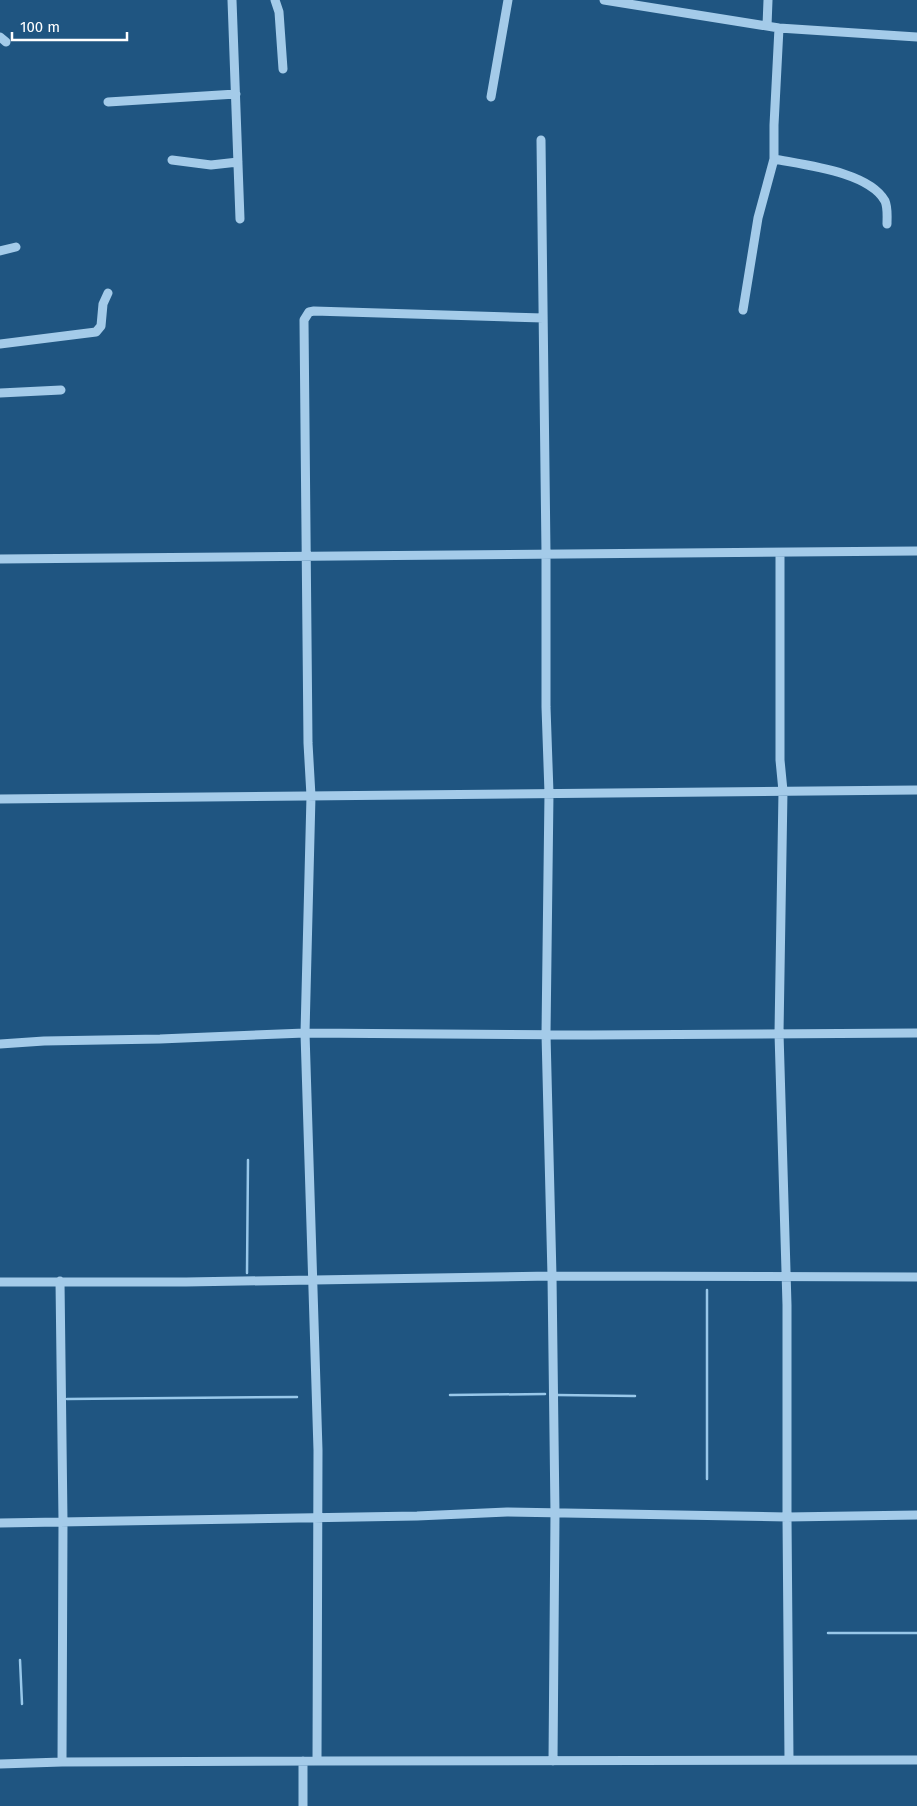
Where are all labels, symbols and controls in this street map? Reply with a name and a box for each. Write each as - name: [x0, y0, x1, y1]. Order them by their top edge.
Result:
- scale bar: [12, 10, 128, 42]
- text: 100 m: [20, 18, 60, 36]

